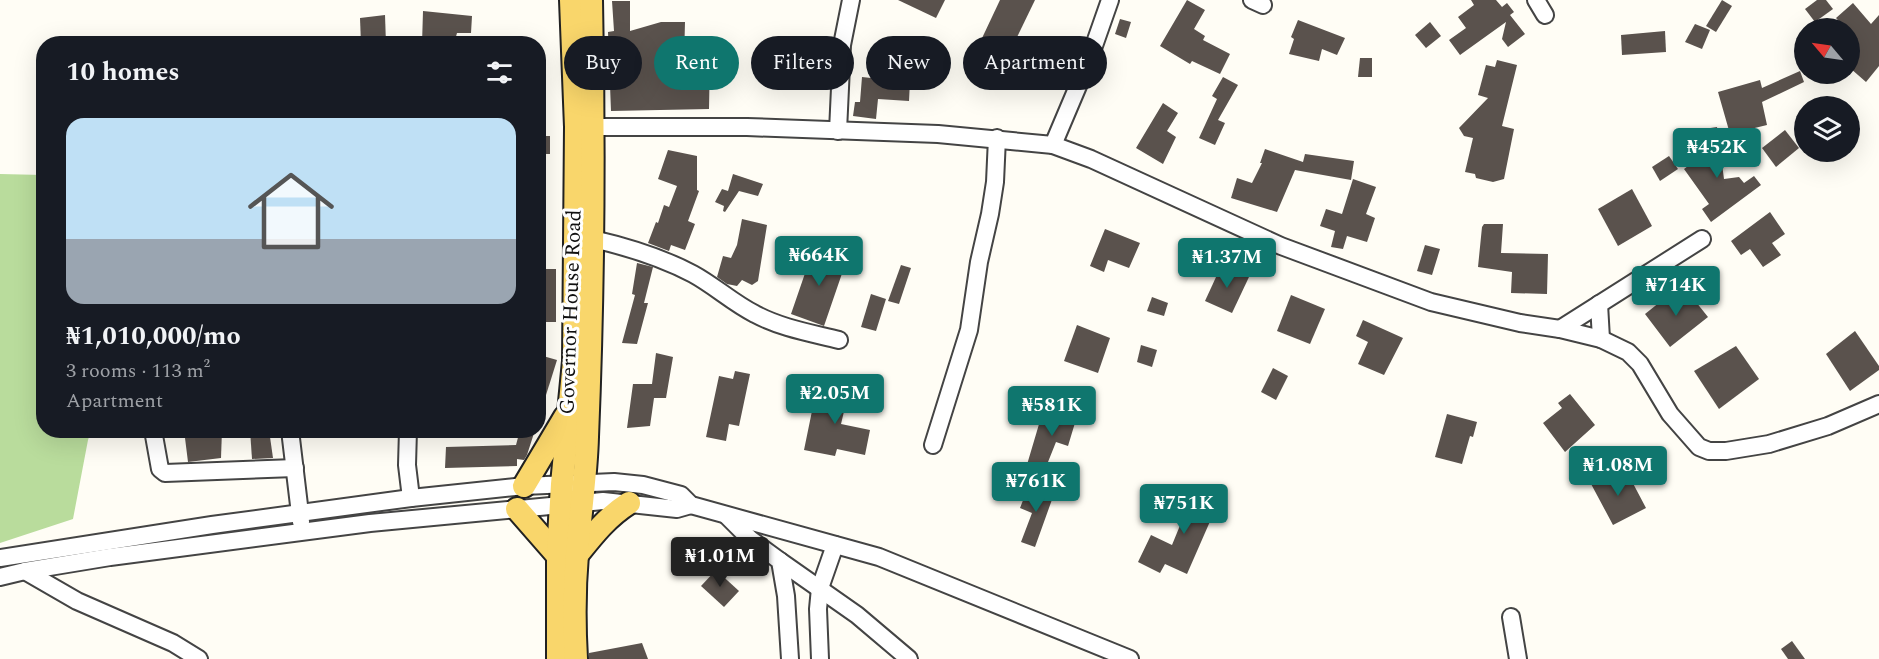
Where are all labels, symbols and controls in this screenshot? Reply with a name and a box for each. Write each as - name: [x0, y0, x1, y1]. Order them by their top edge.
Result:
- north arrow: [1794, 18, 1860, 84]
- map controls: [1794, 18, 1860, 162]
- chip: Buy: [564, 36, 642, 90]
- chip: Rent: [654, 36, 739, 90]
- chip: Filters: [751, 36, 854, 90]
- chip: New: [866, 36, 951, 90]
- chip: Apartment: [963, 36, 1107, 90]
- text: 10 homes: [66, 52, 180, 92]
- icon: filters: [483, 56, 516, 89]
- button: layers: [1794, 96, 1860, 162]
- pin: ₦452K: [1675, 128, 1759, 179]
- text: ₦452K: [1687, 132, 1747, 162]
- icon: home: [237, 157, 345, 265]
- street label: Governor House Road: [551, 209, 591, 415]
- pin: ₦664K: [777, 236, 861, 287]
- pin: ₦1.37M: [1178, 238, 1276, 289]
- text: ₦664K: [789, 240, 849, 270]
- text: ₦1.37M: [1192, 242, 1262, 272]
- pin: ₦714K: [1634, 266, 1718, 317]
- text: ₦714K: [1646, 270, 1706, 300]
- text: ₦1,010,000/mo: [66, 316, 241, 356]
- text: 3 rooms · 113 m²: [66, 356, 210, 386]
- pin: ₦2.05M: [786, 374, 884, 425]
- text: ₦2.05M: [800, 378, 870, 408]
- text: Apartment: [66, 386, 163, 416]
- pin: ₦581K: [1010, 386, 1094, 437]
- text: ₦581K: [1022, 390, 1082, 420]
- pin: ₦1.08M: [1569, 446, 1667, 497]
- text: ₦1.08M: [1583, 450, 1653, 480]
- pin: ₦761K: [994, 462, 1078, 513]
- text: ₦761K: [1006, 466, 1066, 496]
- pin: ₦751K: [1142, 484, 1226, 535]
- text: ₦751K: [1154, 488, 1214, 518]
- pin: ₦1.01M: [671, 537, 769, 588]
- text: ₦1.01M: [685, 541, 755, 571]

